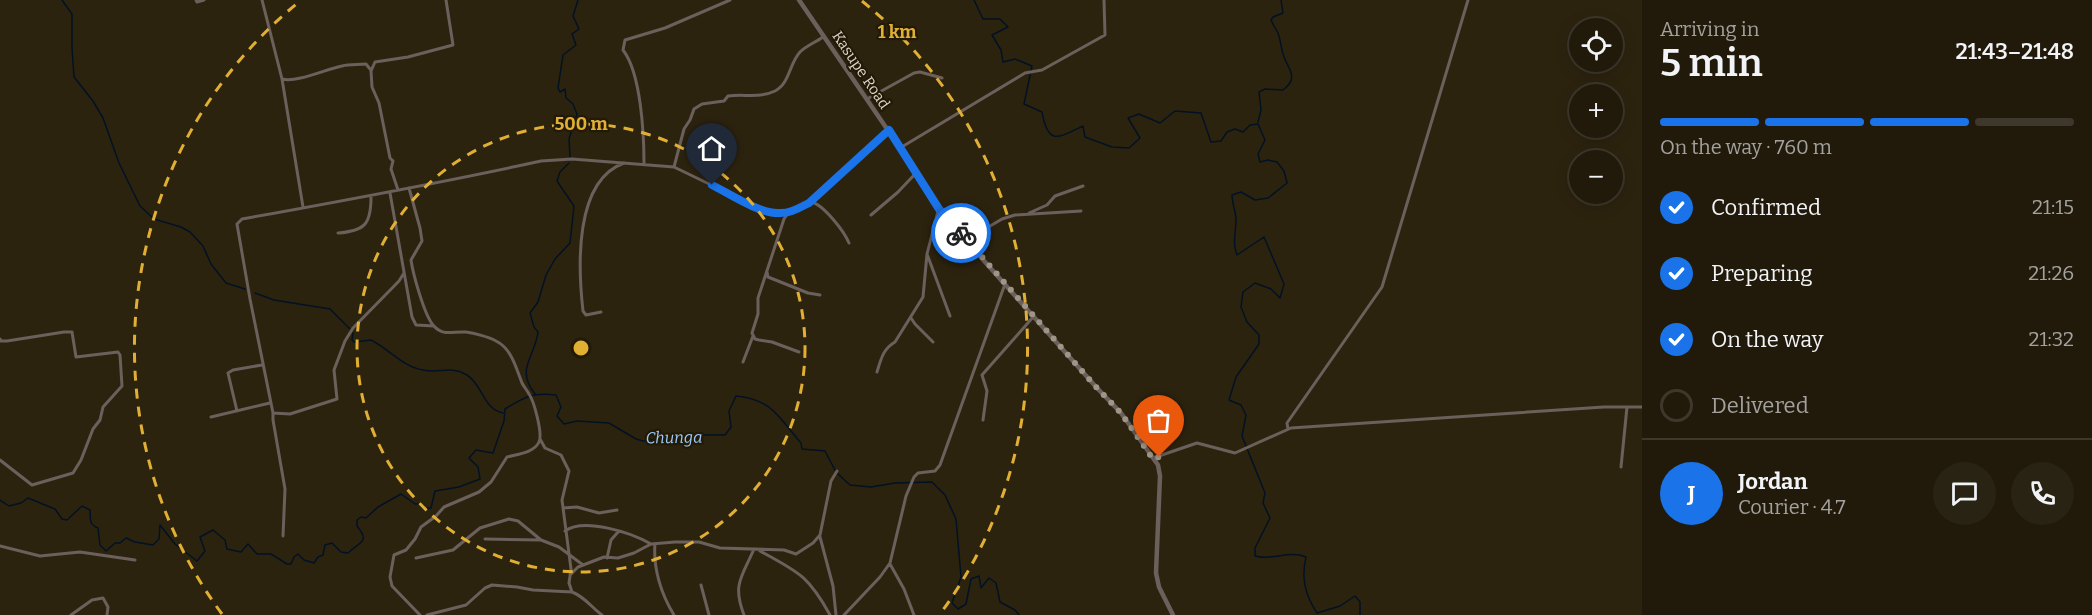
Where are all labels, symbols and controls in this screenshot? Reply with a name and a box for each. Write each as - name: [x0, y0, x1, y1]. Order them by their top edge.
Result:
- text: Arriving in: [1660, 17, 1759, 41]
- map controls: [1569, 18, 1623, 204]
- button: locate: [1569, 18, 1623, 72]
- text: 1 km: [878, 21, 916, 43]
- street label: Kasupe Road: [828, 28, 894, 112]
- text: 21:43–21:48: [1955, 38, 2074, 65]
- text: 5 min: [1660, 40, 1763, 86]
- button: +: [1569, 84, 1623, 138]
- text: 500 m: [554, 113, 608, 135]
- pin: [686, 123, 737, 185]
- icon: home: [695, 132, 728, 165]
- text: On the way · 760 m: [1660, 135, 1832, 159]
- button: −: [1569, 150, 1623, 204]
- icon: check: [1660, 191, 1693, 224]
- text: Confirmed: [1711, 194, 1821, 221]
- text: 21:15: [2032, 195, 2074, 219]
- courier: [931, 203, 991, 263]
- icon: bike: [945, 217, 978, 250]
- icon: check: [1660, 257, 1693, 290]
- text: Preparing: [1711, 260, 1813, 287]
- text: 21:26: [2028, 261, 2074, 285]
- icon: check: [1660, 323, 1693, 356]
- text: On the way: [1711, 326, 1823, 353]
- text: 21:32: [2029, 327, 2074, 351]
- centre of rings: [571, 338, 591, 358]
- text: Delivered: [1711, 392, 1809, 419]
- pin: [1133, 395, 1184, 457]
- icon: bag: [1142, 404, 1175, 437]
- water label: Chunga: [645, 428, 703, 447]
- button: chat: [1933, 462, 1996, 525]
- button: phone: [2011, 462, 2074, 525]
- text: Jordan: [1738, 468, 1808, 495]
- text: J: [1688, 480, 1695, 507]
- text: Courier · 4.7: [1738, 495, 1846, 519]

